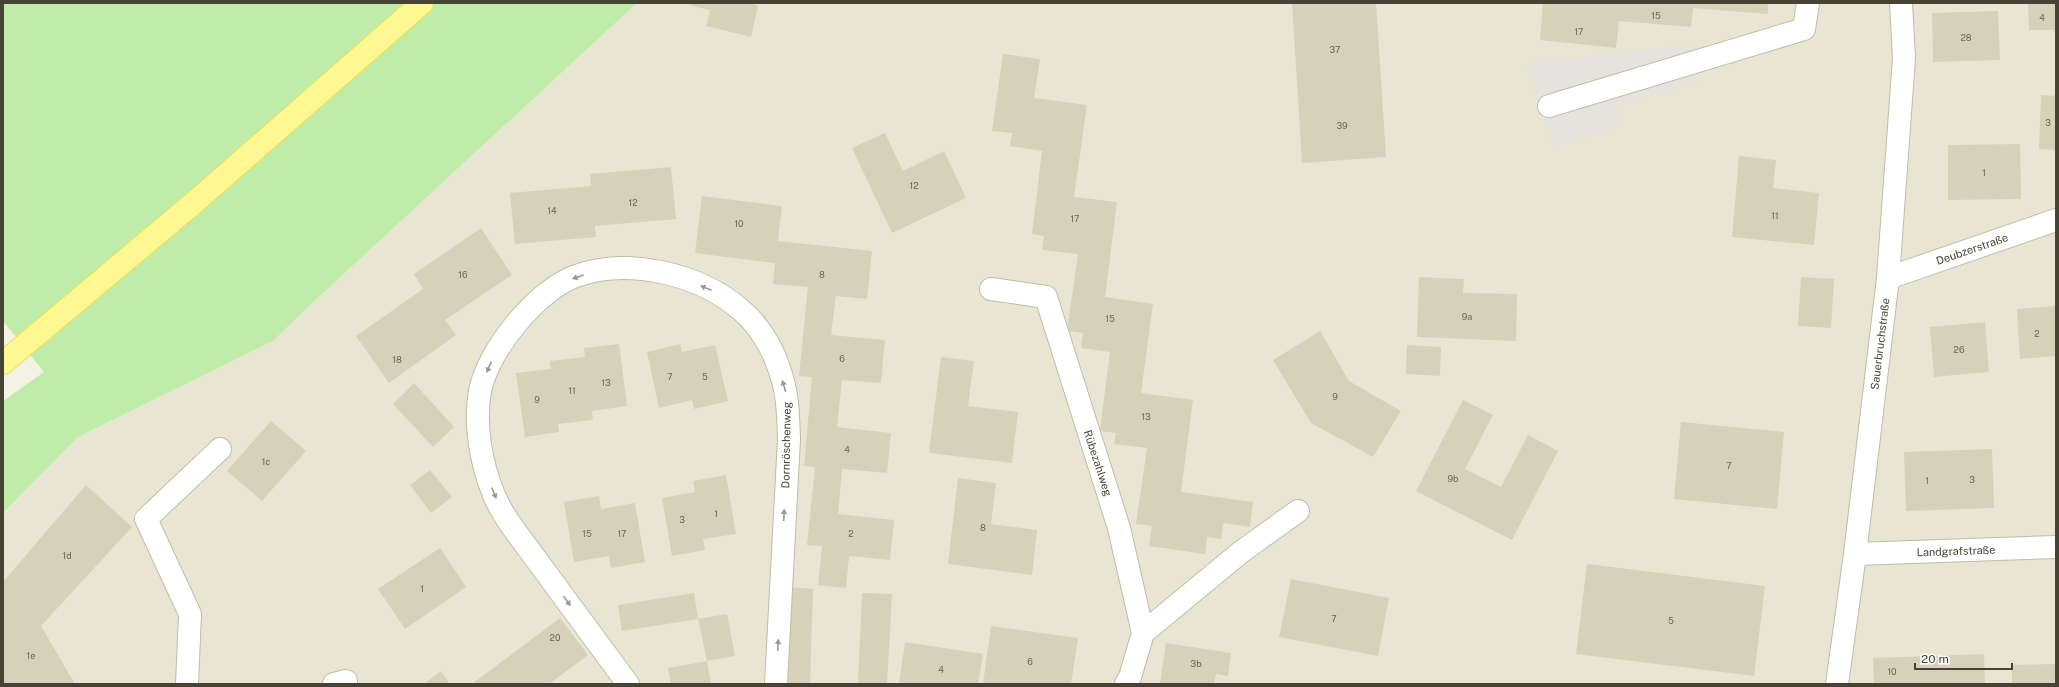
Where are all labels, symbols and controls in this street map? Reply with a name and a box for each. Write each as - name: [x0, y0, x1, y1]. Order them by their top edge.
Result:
- house number: 15: [1651, 10, 1661, 21]
- house number: 4: [2039, 12, 2045, 23]
- house number: 17: [1574, 26, 1584, 37]
- house number: 28: [1960, 32, 1972, 43]
- house number: 37: [1330, 44, 1340, 55]
- house number: 3: [2045, 117, 2051, 128]
- house number: 39: [1336, 120, 1348, 131]
- house number: 1: [1982, 167, 1986, 178]
- house number: 12: [909, 180, 919, 191]
- house number: 12: [628, 197, 638, 208]
- house number: 14: [547, 205, 557, 216]
- house number: 11: [1771, 210, 1779, 221]
- house number: 17: [1070, 213, 1080, 224]
- house number: 10: [734, 218, 744, 229]
- street label: Deubzerstraße: [1935, 231, 2009, 267]
- house number: 16: [458, 269, 468, 280]
- house number: 8: [819, 269, 825, 280]
- one-way arrow: [571, 274, 583, 280]
- one-way arrow: [701, 285, 712, 291]
- street label: Sauerbruchstraße: [1868, 297, 1892, 391]
- house number: 9a: [1462, 311, 1472, 322]
- house number: 15: [1105, 313, 1115, 324]
- house number: 2: [2034, 328, 2040, 339]
- house number: 26: [1954, 344, 1965, 355]
- house number: 6: [839, 353, 845, 364]
- house number: 18: [392, 354, 402, 365]
- one-way arrow: [486, 362, 492, 374]
- house number: 7: [667, 371, 673, 382]
- house number: 5: [702, 371, 708, 382]
- house number: 13: [601, 377, 611, 388]
- one-way arrow: [781, 380, 787, 392]
- house number: 11: [568, 385, 576, 396]
- house number: 9: [1332, 391, 1338, 402]
- house number: 9: [534, 394, 540, 405]
- street label: Dornröschenweg: [779, 401, 793, 488]
- house number: 13: [1141, 411, 1151, 422]
- street label: Rübezahlweg: [1082, 428, 1114, 498]
- house number: 4: [844, 444, 850, 455]
- house number: 1c: [262, 456, 270, 467]
- house number: 7: [1726, 460, 1732, 471]
- house number: 9b: [1448, 473, 1459, 484]
- house number: 3: [1969, 474, 1975, 485]
- house number: 1: [1925, 475, 1929, 486]
- one-way arrow: [491, 488, 497, 499]
- house number: 1: [714, 508, 718, 519]
- one-way arrow: [781, 509, 788, 521]
- house number: 3: [679, 514, 685, 525]
- house number: 8: [980, 522, 986, 533]
- house number: 15: [582, 528, 592, 539]
- house number: 17: [617, 528, 627, 539]
- house number: 2: [848, 528, 854, 539]
- street label: Landgrafstraße: [1916, 544, 1996, 558]
- house number: 1d: [62, 550, 72, 561]
- house number: 1: [420, 583, 424, 594]
- one-way arrow: [562, 595, 571, 606]
- house number: 7: [1331, 613, 1337, 624]
- house number: 5: [1668, 615, 1674, 626]
- house number: 20: [550, 632, 561, 643]
- one-way arrow: [774, 639, 781, 651]
- scale bar: [1915, 645, 2012, 671]
- house number: 1e: [27, 650, 35, 661]
- text: 20 m: [1921, 652, 1949, 666]
- house number: 6: [1027, 656, 1033, 667]
- house number: 3b: [1190, 658, 1202, 669]
- house number: 4: [938, 664, 944, 675]
- house number: 10: [1887, 666, 1897, 677]

